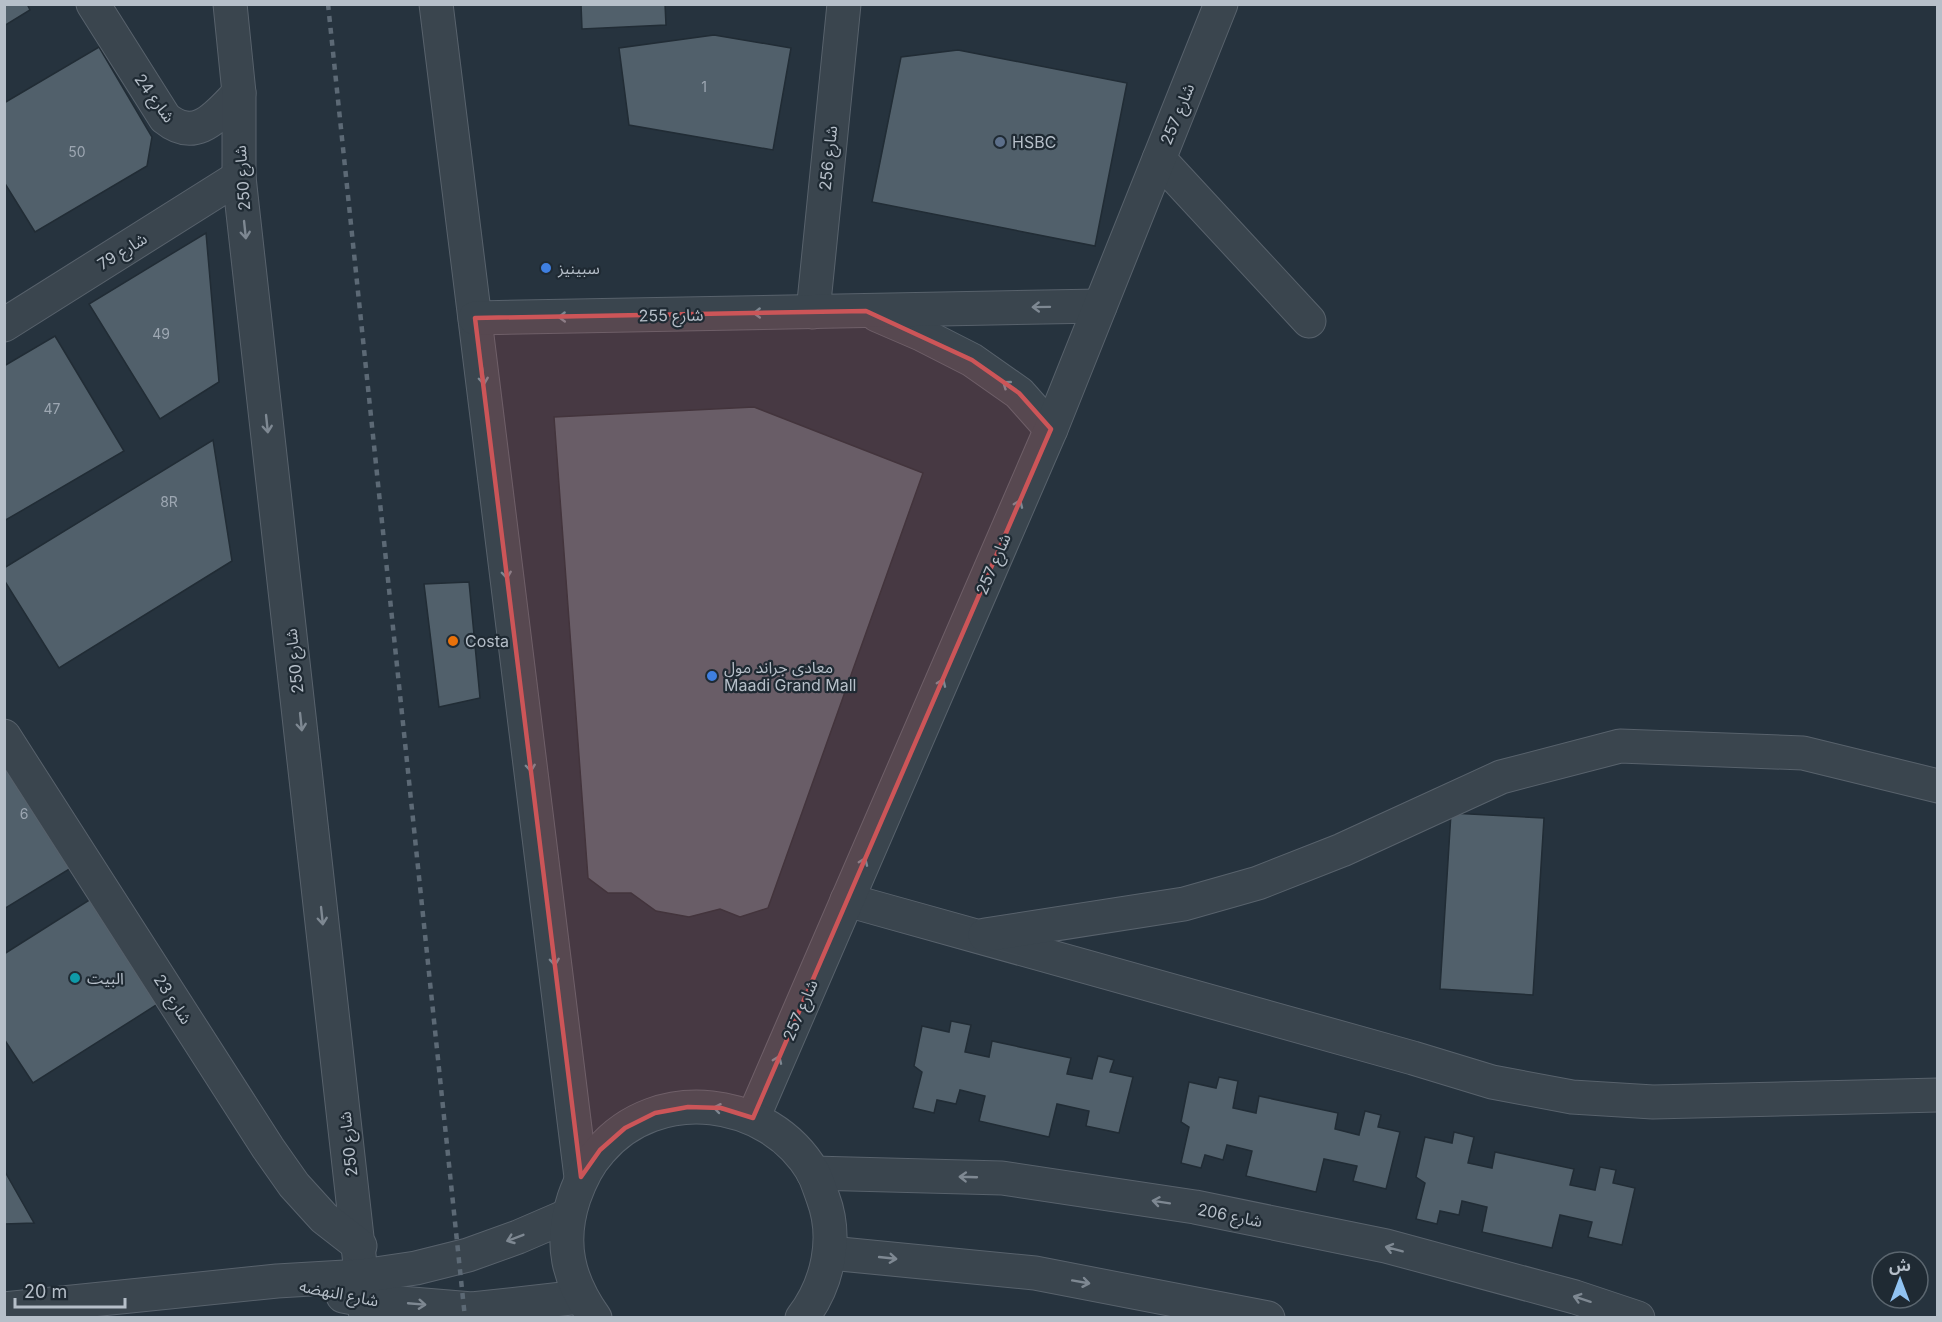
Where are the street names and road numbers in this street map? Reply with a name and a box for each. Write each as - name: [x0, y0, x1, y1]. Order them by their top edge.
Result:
- street label: شارع 24: [128, 70, 179, 128]
- street label: شارع 257: [1156, 80, 1201, 149]
- street label: شارع 256: [815, 125, 844, 192]
- street label: شارع 250: [230, 145, 257, 211]
- street label: شارع 79: [94, 228, 152, 276]
- street label: شارع 255: [638, 304, 704, 329]
- street label: شارع 257: [971, 531, 1018, 599]
- street label: شارع 250: [281, 627, 310, 694]
- street label: شارع 23: [147, 970, 196, 1029]
- street label: شارع 257: [778, 977, 825, 1045]
- street label: شارع 250: [335, 1110, 364, 1177]
- street label: شارع 206: [1195, 1199, 1264, 1234]
- street label: شارع النهضه: [297, 1276, 380, 1313]

